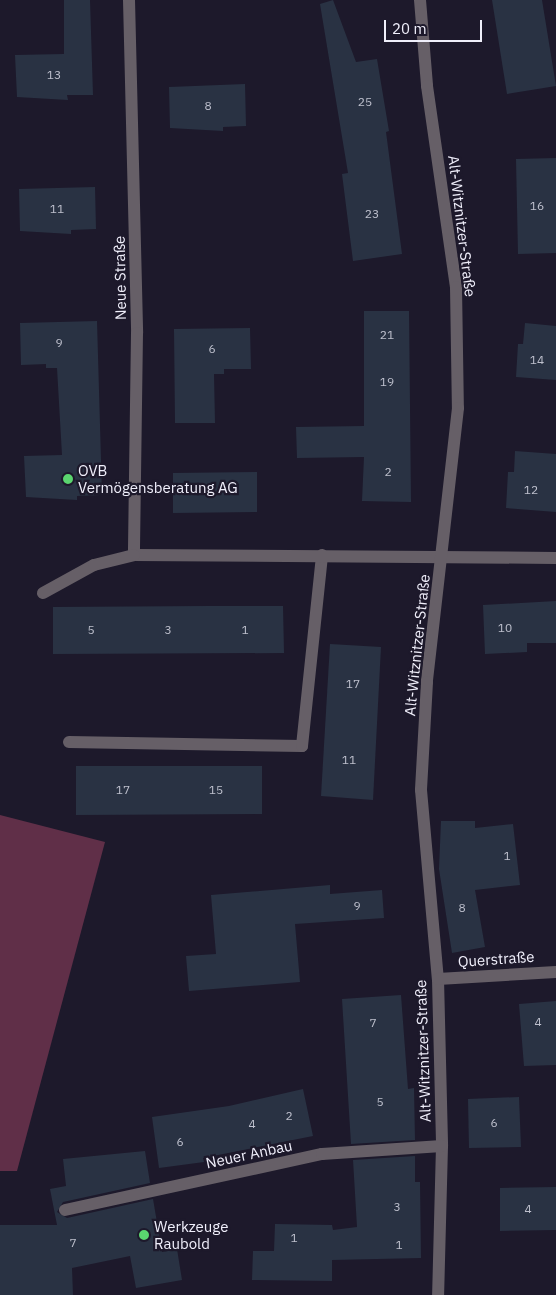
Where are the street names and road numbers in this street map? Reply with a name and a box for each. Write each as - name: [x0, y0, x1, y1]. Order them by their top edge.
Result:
- street label: Alt-Witznitzer-Straße: [444, 154, 480, 298]
- street label: Neue Straße: [110, 236, 130, 320]
- street label: Alt-Witznitzer-Straße: [401, 573, 433, 717]
- street label: Querstraße: [457, 947, 535, 971]
- street label: Alt-Witznitzer-Straße: [412, 979, 434, 1123]
- street label: Neuer Anbau: [204, 1136, 294, 1172]

